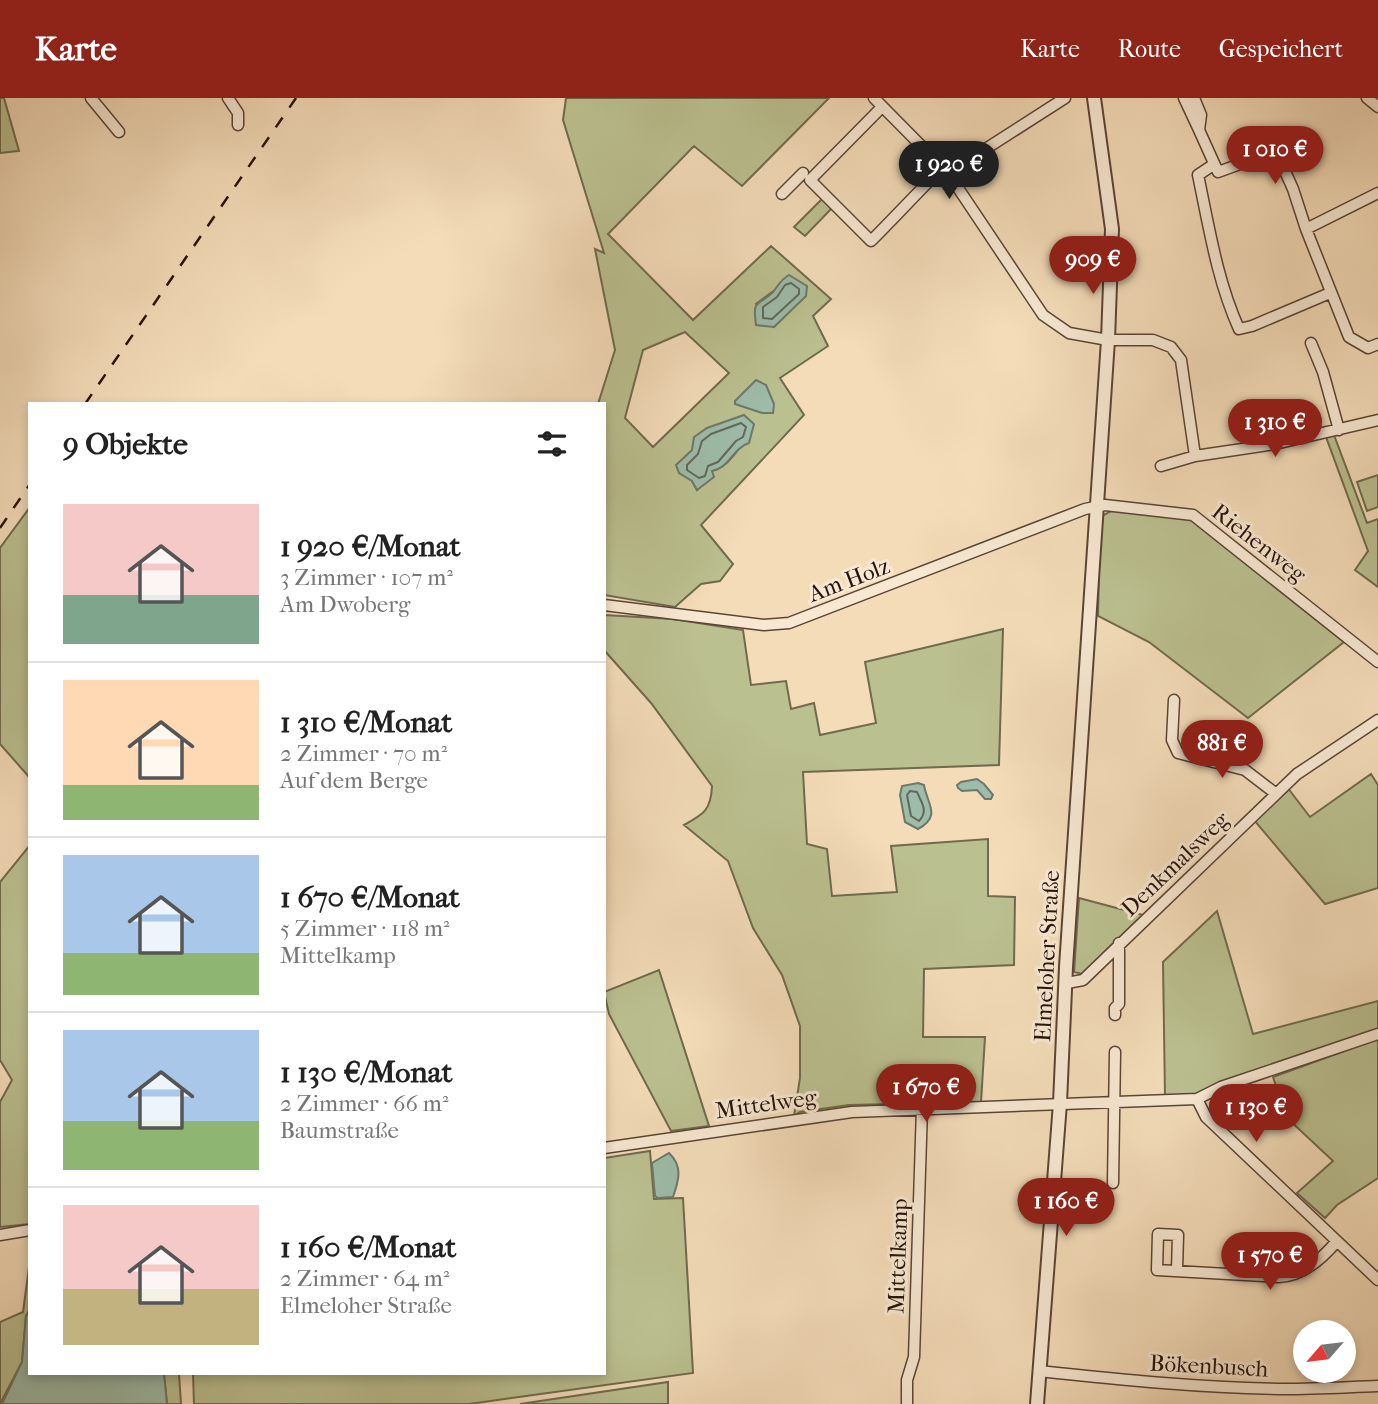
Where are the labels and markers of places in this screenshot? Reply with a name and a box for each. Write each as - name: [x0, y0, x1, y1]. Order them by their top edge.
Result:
- pin: 1 010 €: [1210, 126, 1340, 186]
- pin: 1 920 €: [884, 141, 1014, 201]
- pin: 909 €: [1044, 236, 1142, 296]
- pin: 1 310 €: [1210, 400, 1340, 459]
- pin: 881 €: [1173, 720, 1271, 780]
- pin: 1 670 €: [861, 1065, 991, 1124]
- pin: 1 130 €: [1191, 1084, 1321, 1144]
- pin: 1 160 €: [1001, 1178, 1131, 1238]
- pin: 1 570 €: [1205, 1232, 1335, 1292]

